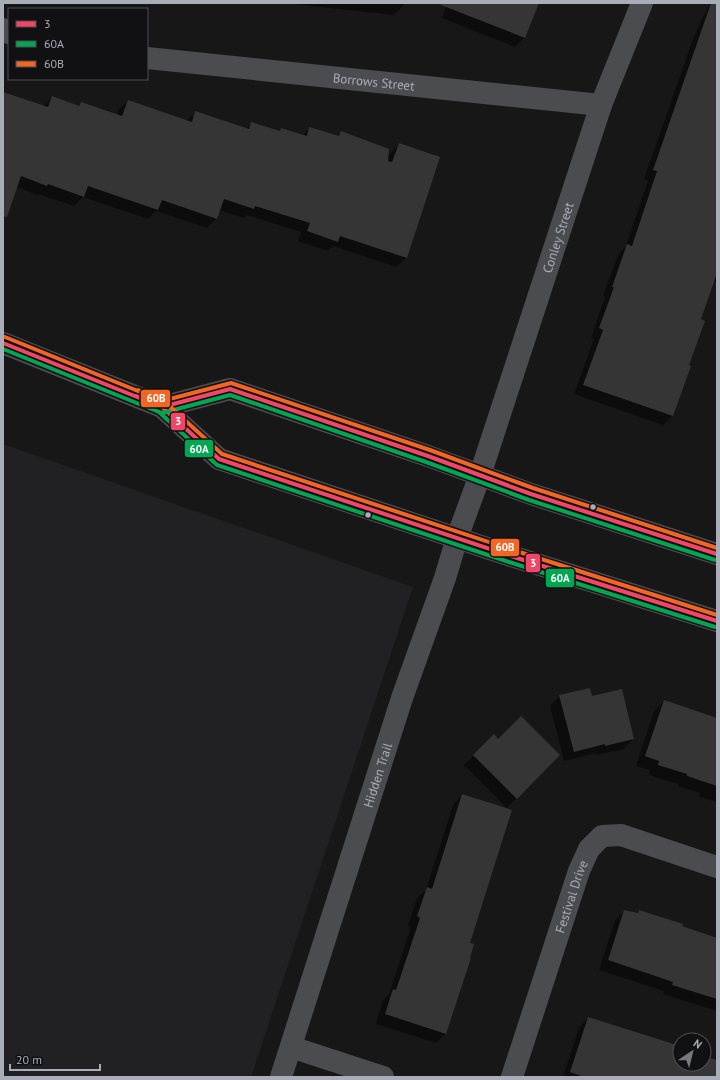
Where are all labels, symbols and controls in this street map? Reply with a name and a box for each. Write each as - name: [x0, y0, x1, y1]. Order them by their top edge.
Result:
- legend: [8, 8, 148, 80]
- text: 3: [44, 16, 51, 31]
- text: 60A: [44, 36, 64, 51]
- text: 60B: [44, 56, 64, 71]
- street label: Borrows Street: [332, 69, 416, 95]
- street label: Conley Street: [539, 200, 578, 275]
- line badge: 60B: [140, 389, 171, 408]
- text: 60B: [147, 391, 166, 405]
- line badge: 3: [170, 412, 186, 431]
- text: 3: [175, 414, 181, 428]
- line badge: 60A: [184, 439, 214, 458]
- text: 60A: [189, 442, 209, 456]
- unlabelled marker: [588, 502, 598, 512]
- unlabelled marker: [363, 510, 373, 520]
- line badge: 60B: [490, 538, 520, 557]
- text: 60B: [496, 540, 515, 554]
- line badge: 3: [525, 553, 541, 573]
- text: 3: [530, 556, 536, 570]
- line badge: 60A: [545, 568, 575, 588]
- text: 60A: [550, 571, 570, 585]
- street label: Hidden Trail: [360, 740, 396, 810]
- street label: Festival Drive: [551, 857, 592, 935]
- north arrow: [672, 1032, 712, 1072]
- text: N: [691, 1036, 705, 1052]
- scale bar: [10, 1046, 100, 1072]
- text: 20 m: [16, 1052, 42, 1067]

